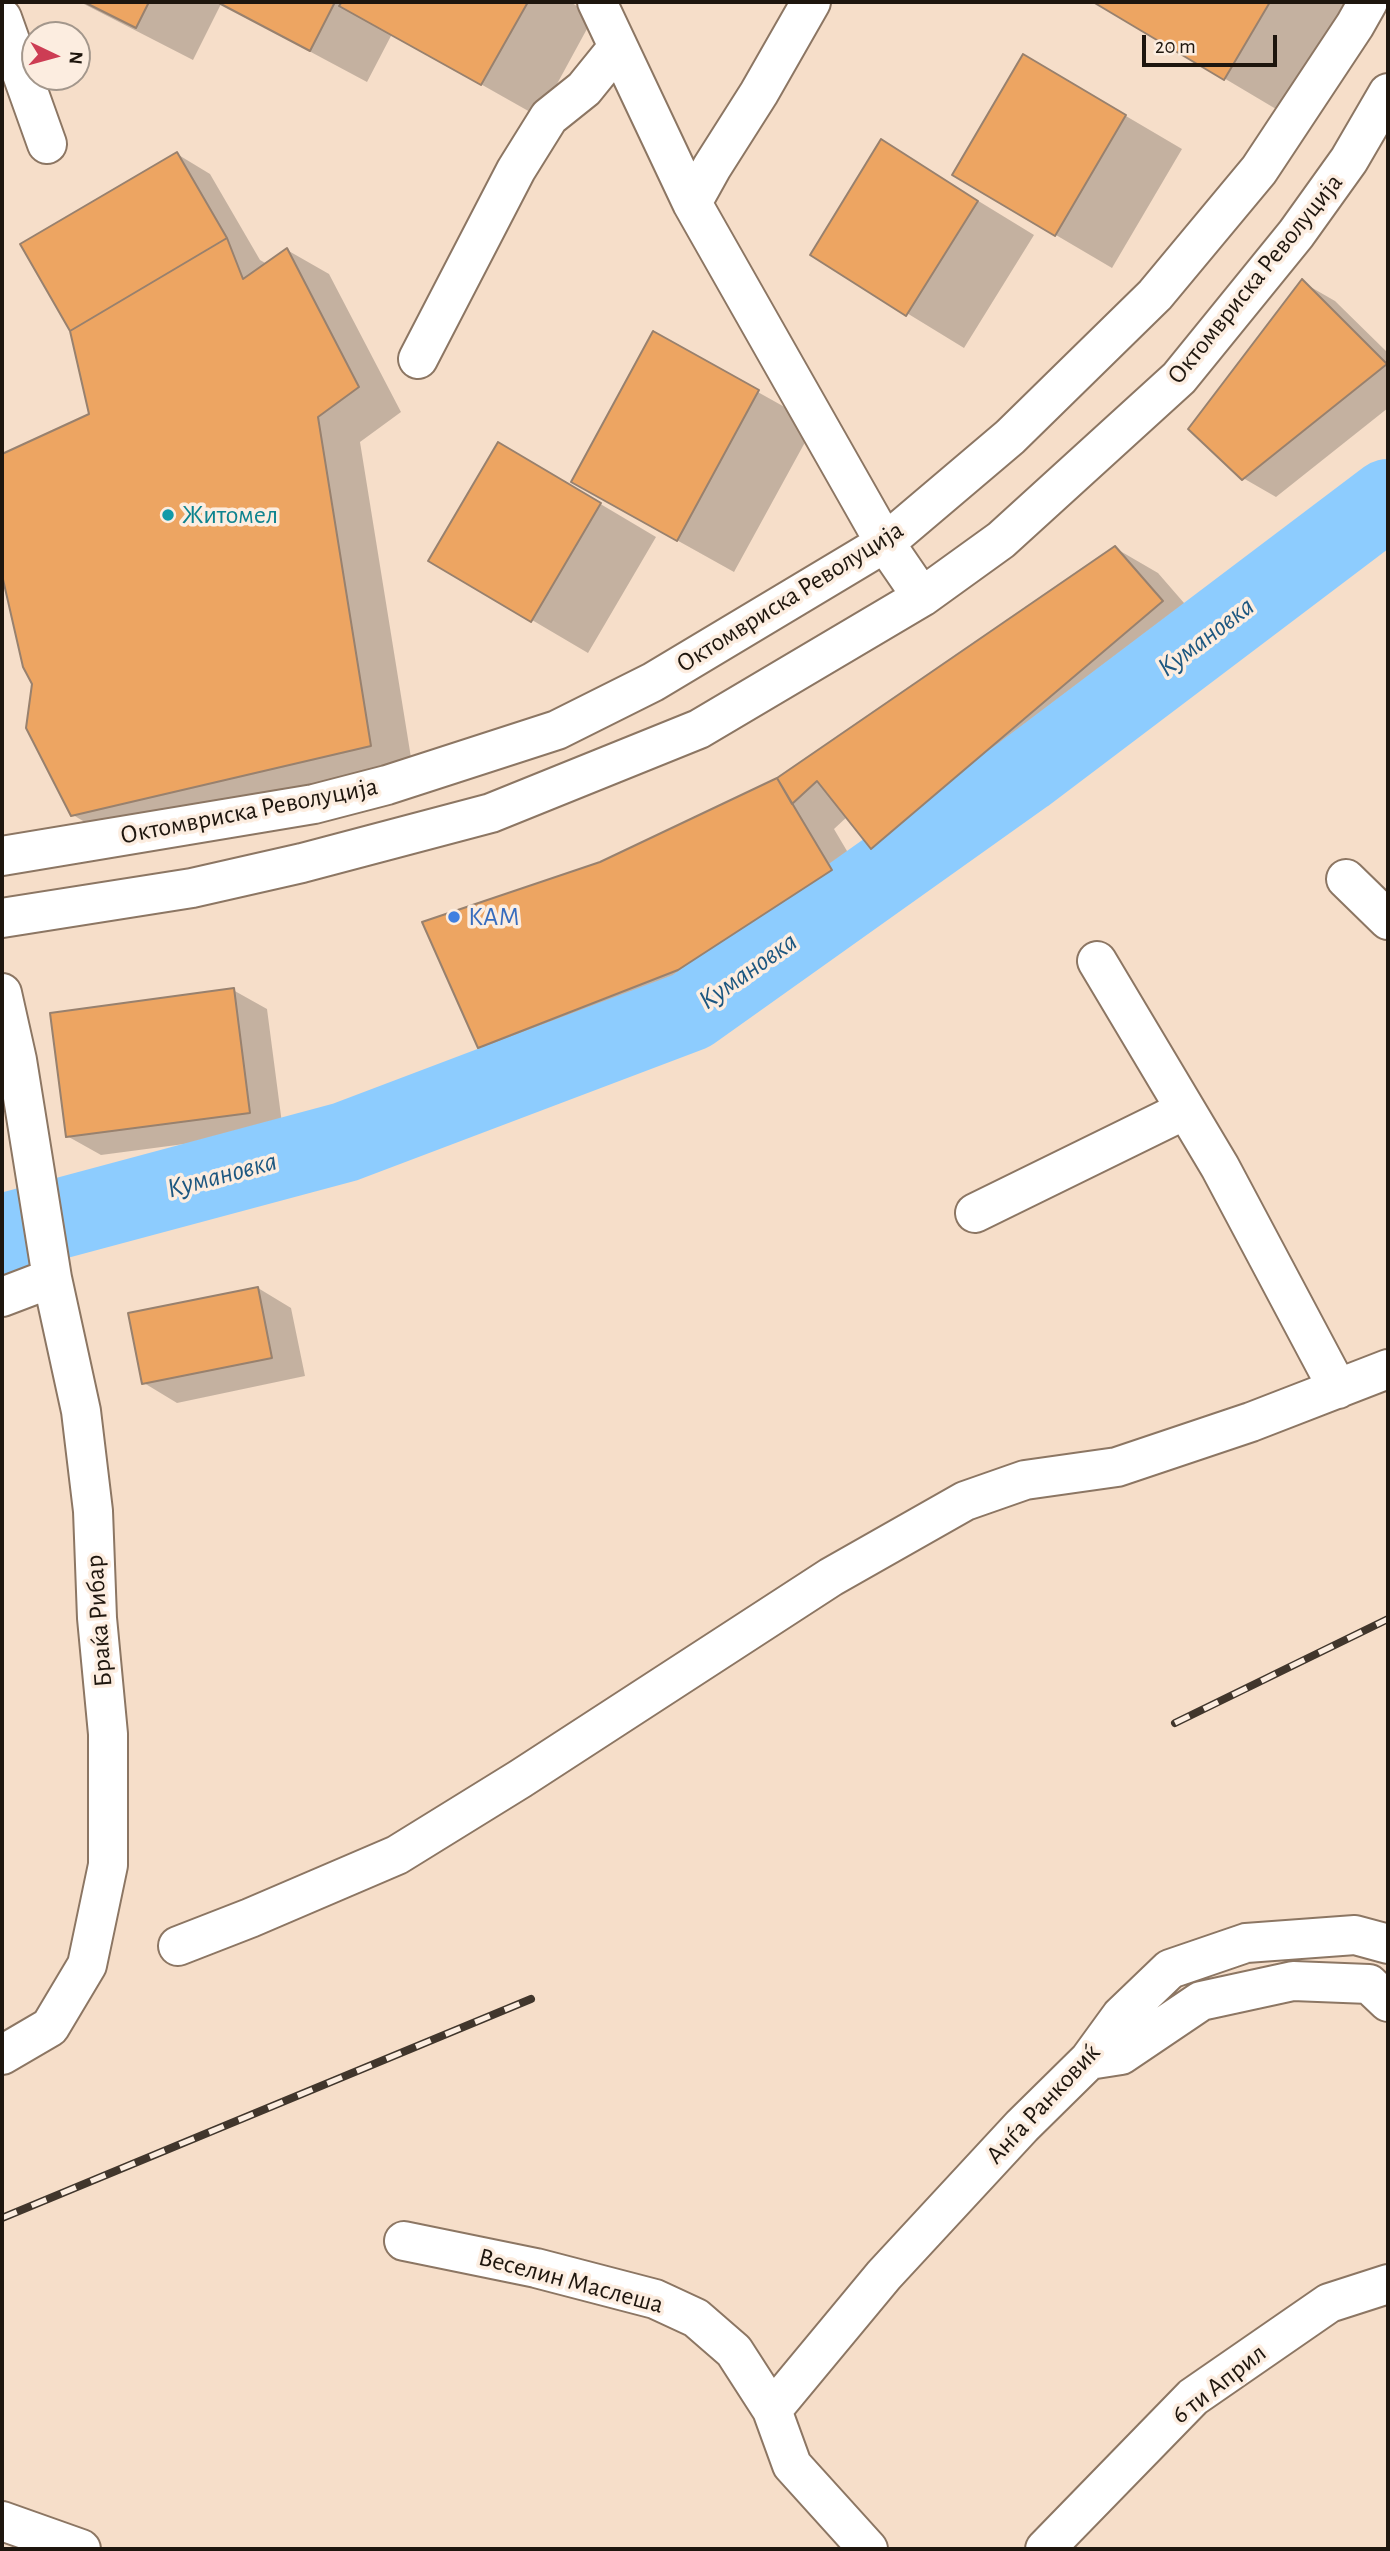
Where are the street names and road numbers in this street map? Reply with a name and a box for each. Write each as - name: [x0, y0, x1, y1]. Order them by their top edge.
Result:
- street label: Октомвриска Револуција: [1161, 167, 1349, 391]
- street label: Октомвриска Револуција: [671, 514, 909, 680]
- street label: Октомвриска Револуција: [118, 771, 380, 851]
- street label: Браќа Рибар: [79, 1554, 119, 1688]
- street label: Анѓа Ранковиќ: [979, 2037, 1107, 2171]
- street label: Веселин Маслеша: [475, 2241, 667, 2321]
- street label: 6 ти Април: [1165, 2337, 1273, 2431]

